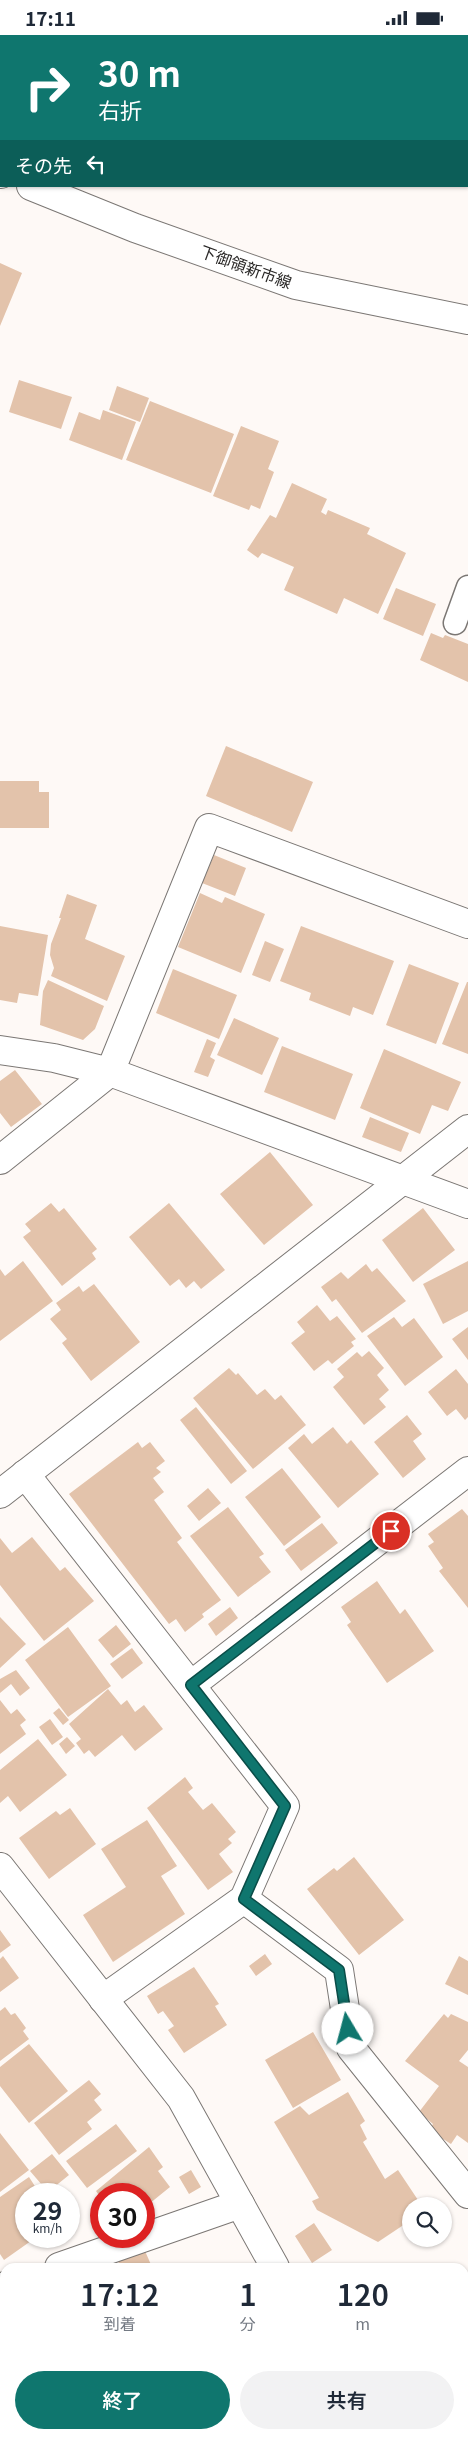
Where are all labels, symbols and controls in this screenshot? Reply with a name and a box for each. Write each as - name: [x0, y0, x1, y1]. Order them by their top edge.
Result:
- text: 17:11: [25, 4, 76, 31]
- text: 30 m: [98, 46, 181, 97]
- icon: right: [15, 55, 80, 120]
- text: 右折: [98, 93, 142, 125]
- icon: left: [82, 150, 110, 178]
- text: その先: [15, 151, 72, 178]
- street label: 下御領新市線: [197, 238, 296, 294]
- pin: [370, 1510, 412, 1552]
- icon: arrive: [377, 1517, 405, 1545]
- position arrow: [321, 2002, 373, 2054]
- speed limit sign: 30: [90, 2183, 155, 2248]
- text: 29: [33, 2191, 62, 2227]
- map controls: [402, 2197, 452, 2247]
- button: search: [402, 2197, 452, 2247]
- text: km/h: [33, 2219, 62, 2236]
- text: 17:12: [80, 2271, 159, 2315]
- text: 1: [239, 2271, 257, 2315]
- text: 120: [337, 2271, 389, 2315]
- text: 到着: [104, 2311, 136, 2335]
- text: 分: [240, 2311, 256, 2335]
- text: m: [355, 2311, 370, 2335]
- button: 終了: [15, 2371, 230, 2429]
- button: 共有: [240, 2371, 454, 2429]

